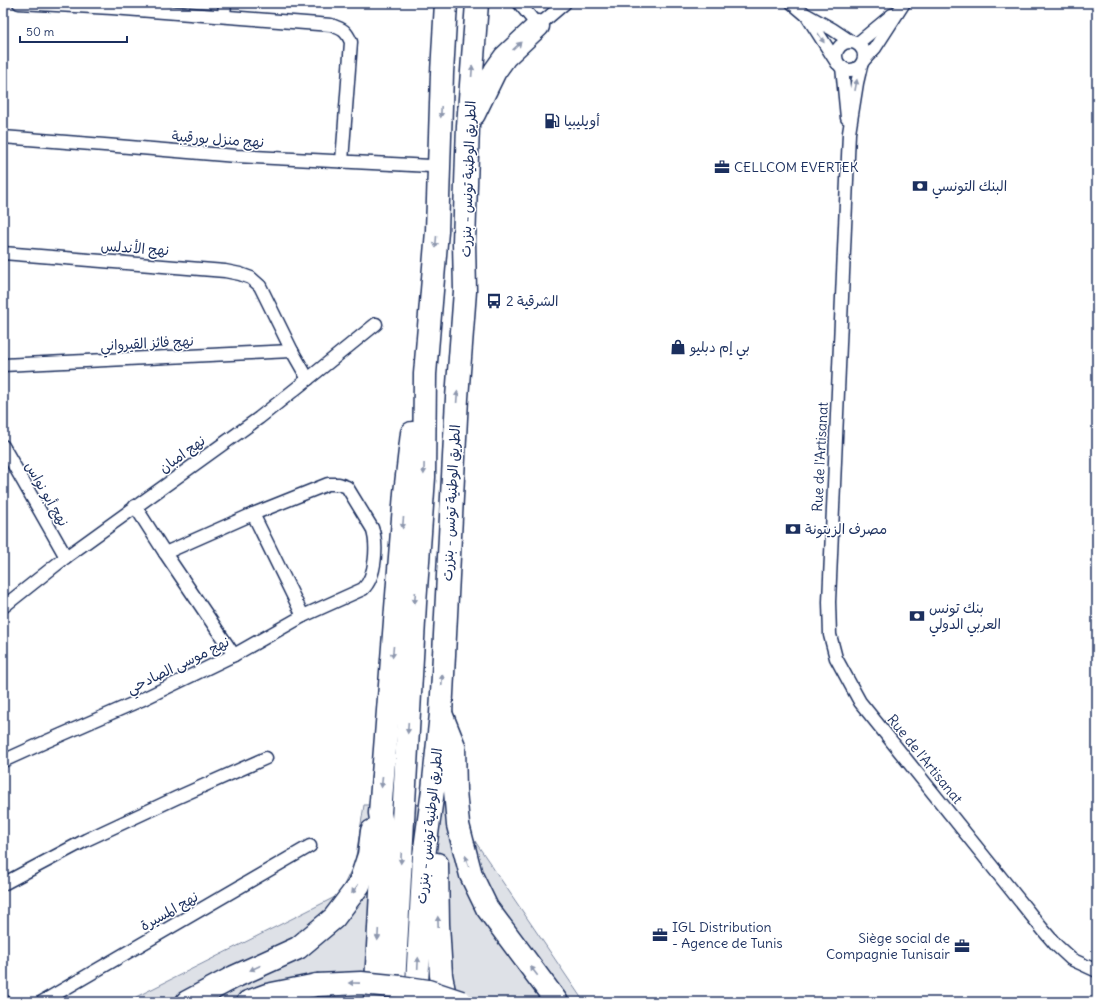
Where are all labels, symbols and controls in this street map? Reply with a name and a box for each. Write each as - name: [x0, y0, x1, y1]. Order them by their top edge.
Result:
- scale bar: [20, 18, 127, 44]
- text: 50 m: [26, 24, 55, 39]
- one-way arrow: [817, 33, 825, 43]
- one-way arrow: [512, 41, 522, 51]
- one-way arrow: [469, 65, 476, 77]
- one-way arrow: [854, 79, 860, 91]
- street label: الطريق الوطنية تونس - بنزرت: [456, 100, 480, 258]
- one-way arrow: [438, 106, 444, 119]
- fuel station icon: أويليبيا: [543, 112, 561, 130]
- place label: أويليبيا: [564, 112, 600, 130]
- street label: نهج منزل بورقيبة: [171, 127, 265, 152]
- office icon: CELLCOM EVERTEK: [713, 158, 731, 176]
- place label: CELLCOM EVERTEK: [734, 158, 859, 176]
- bank icon: البنك التونسي: [911, 177, 929, 195]
- place label: البنك التونسي: [932, 177, 1007, 199]
- one-way arrow: [432, 236, 439, 248]
- street label: نهج الأندلس: [100, 237, 170, 260]
- bus stop icon: الشرقية 2: [485, 292, 503, 310]
- place label: الشرقية 2: [506, 292, 559, 310]
- street label: نهج فائز القيرواني: [100, 332, 194, 358]
- shop icon: بي إم دبليو: [669, 338, 687, 356]
- place label: بي إم دبليو: [689, 338, 750, 360]
- one-way arrow: [453, 391, 460, 403]
- street label: Rue de l'Artisanat: [808, 401, 832, 512]
- street label: الطريق الوطنية تونس - بنزرت: [438, 424, 464, 582]
- street label: نهج امبان: [155, 431, 209, 478]
- street label: نهج أبو نواس: [20, 458, 73, 530]
- one-way arrow: [421, 463, 427, 476]
- one-way arrow: [399, 517, 406, 529]
- bank icon: مصرف الزيتونة: [784, 520, 802, 538]
- place label: مصرف الزيتونة: [805, 520, 887, 539]
- one-way arrow: [411, 592, 418, 604]
- place label: بنك تونس العربي الدولي: [929, 599, 1001, 637]
- bank icon: بنك تونس العربي الدولي: [908, 607, 926, 625]
- street label: نهج موسى الصادحي: [124, 632, 234, 701]
- one-way arrow: [389, 646, 396, 658]
- one-way arrow: [439, 674, 446, 686]
- street label: Rue de l'Artisanat: [883, 711, 967, 808]
- one-way arrow: [404, 722, 411, 734]
- street label: الطريق الوطنية تونس - بنزرت: [412, 747, 446, 905]
- one-way arrow: [379, 776, 386, 788]
- one-way arrow: [398, 852, 404, 865]
- one-way arrow: [464, 854, 470, 866]
- one-way arrow: [351, 884, 359, 895]
- street label: نهج المسيرة: [137, 887, 202, 936]
- one-way arrow: [434, 916, 441, 928]
- place label: IGL Distribution - Agence de Tunis: [672, 918, 783, 952]
- office icon: IGL Distribution - Agence de Tunis: [651, 926, 669, 944]
- one-way arrow: [375, 929, 382, 941]
- place label: Siège social de Compagnie Tunisair: [826, 929, 950, 963]
- office icon: Siège social de Compagnie Tunisair: [953, 937, 971, 955]
- one-way arrow: [415, 956, 421, 969]
- one-way arrow: [249, 965, 260, 971]
- one-way arrow: [530, 965, 538, 976]
- one-way arrow: [347, 980, 360, 986]

